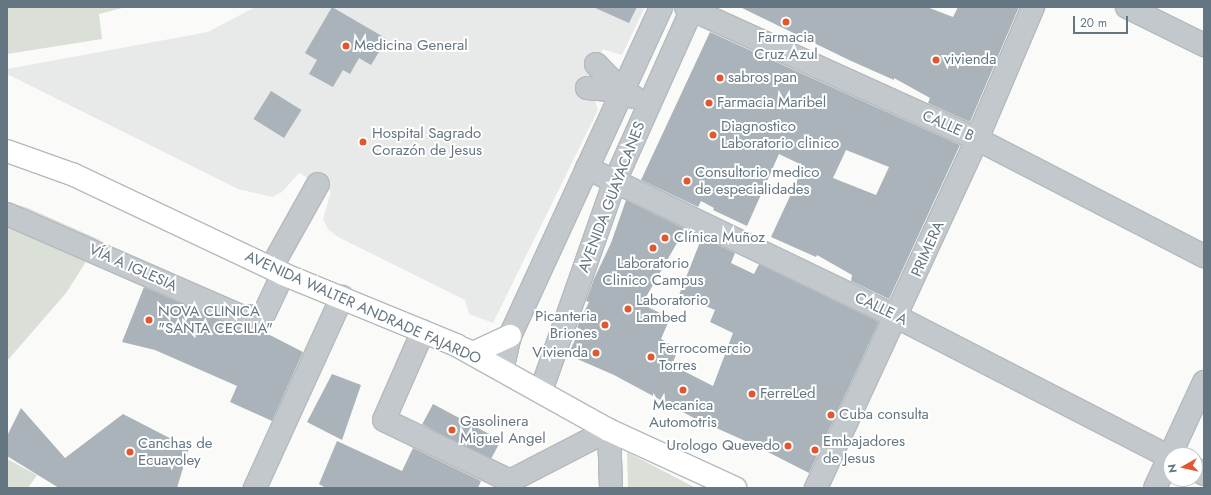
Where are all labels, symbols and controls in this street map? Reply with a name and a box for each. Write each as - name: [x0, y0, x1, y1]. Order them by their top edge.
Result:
- scale bar: [1075, 8, 1130, 34]
- text: 20 m: [1080, 14, 1107, 32]
- marker: Farmacia Cruz Azul: [781, 17, 791, 27]
- place label: Farmacia Cruz Azul: [754, 28, 818, 63]
- place label: Medicina General: [354, 37, 468, 55]
- marker: Medicina General: [341, 41, 351, 51]
- place label: vivienda: [944, 51, 996, 69]
- marker: vivienda: [931, 55, 941, 65]
- place label: sabros pan: [728, 69, 797, 87]
- marker: sabros pan: [715, 73, 725, 83]
- place label: Farmacia Maribel: [717, 94, 826, 112]
- marker: Farmacia Maribel: [704, 98, 714, 108]
- street label: CALLE B: [919, 107, 977, 145]
- place label: Diagnostico Laboratorio clinico: [721, 117, 839, 152]
- street label: AVENIDA GUAYACANES: [575, 119, 649, 275]
- place label: Hospital Sagrado Corazón de Jesus: [372, 124, 482, 159]
- marker: Diagnostico Laboratorio clinico: [708, 130, 718, 140]
- marker: Hospital Sagrado Corazón de Jesus: [357, 136, 369, 148]
- place label: Consultorio medico de especialidades: [695, 163, 819, 198]
- marker: Consultorio medico de especialidades: [682, 176, 692, 186]
- street label: PRIMERA: [908, 218, 948, 280]
- place label: Clínica Muñoz: [674, 229, 765, 247]
- marker: Clínica Muñoz: [659, 232, 671, 244]
- street label: VÍA A IGLESIA: [86, 241, 180, 295]
- marker: Laboratorio Clinico Campus: [648, 243, 658, 253]
- street label: AVENIDA WALTER ANDRADE FAJARDO: [242, 248, 484, 368]
- place label: Laboratorio Clinico Campus: [603, 254, 703, 289]
- street label: CALLE A: [852, 289, 910, 329]
- place label: Laboratorio Lambed: [636, 291, 708, 326]
- place label: NOVA CLINICA "SANTA CECILIA": [158, 302, 273, 337]
- marker: Laboratorio Lambed: [623, 304, 633, 314]
- place label: Picanteria Briones: [535, 307, 597, 342]
- marker: NOVA CLINICA "SANTA CECILIA": [143, 314, 155, 326]
- marker: Picanteria Briones: [600, 320, 610, 330]
- place label: Ferrocomercio Torres: [659, 339, 751, 374]
- place label: Vivienda: [532, 344, 588, 362]
- marker: Vivienda: [591, 348, 601, 358]
- marker: Ferrocomercio Torres: [646, 352, 656, 362]
- marker: Mecanica Automotris: [678, 385, 688, 395]
- place label: FerreLed: [760, 385, 816, 403]
- marker: FerreLed: [747, 389, 757, 399]
- place label: Mecanica Automotris: [649, 396, 717, 431]
- place label: Cuba consulta: [839, 406, 929, 424]
- marker: Cuba consulta: [826, 410, 836, 420]
- place label: Gasolinera Miguel Angel: [460, 412, 546, 447]
- marker: Gasolinera Miguel Angel: [447, 425, 457, 435]
- place label: Embajadores de Jesus: [823, 432, 905, 467]
- place label: Canchas de Ecuavoley: [138, 434, 212, 469]
- place label: Urologo Quevedo: [667, 437, 780, 455]
- marker: Urologo Quevedo: [783, 441, 793, 451]
- marker: Embajadores de Jesus: [810, 445, 820, 455]
- marker: Canchas de Ecuavoley: [125, 447, 135, 457]
- north arrow: [1163, 447, 1203, 487]
- text: N: [1164, 463, 1181, 474]

